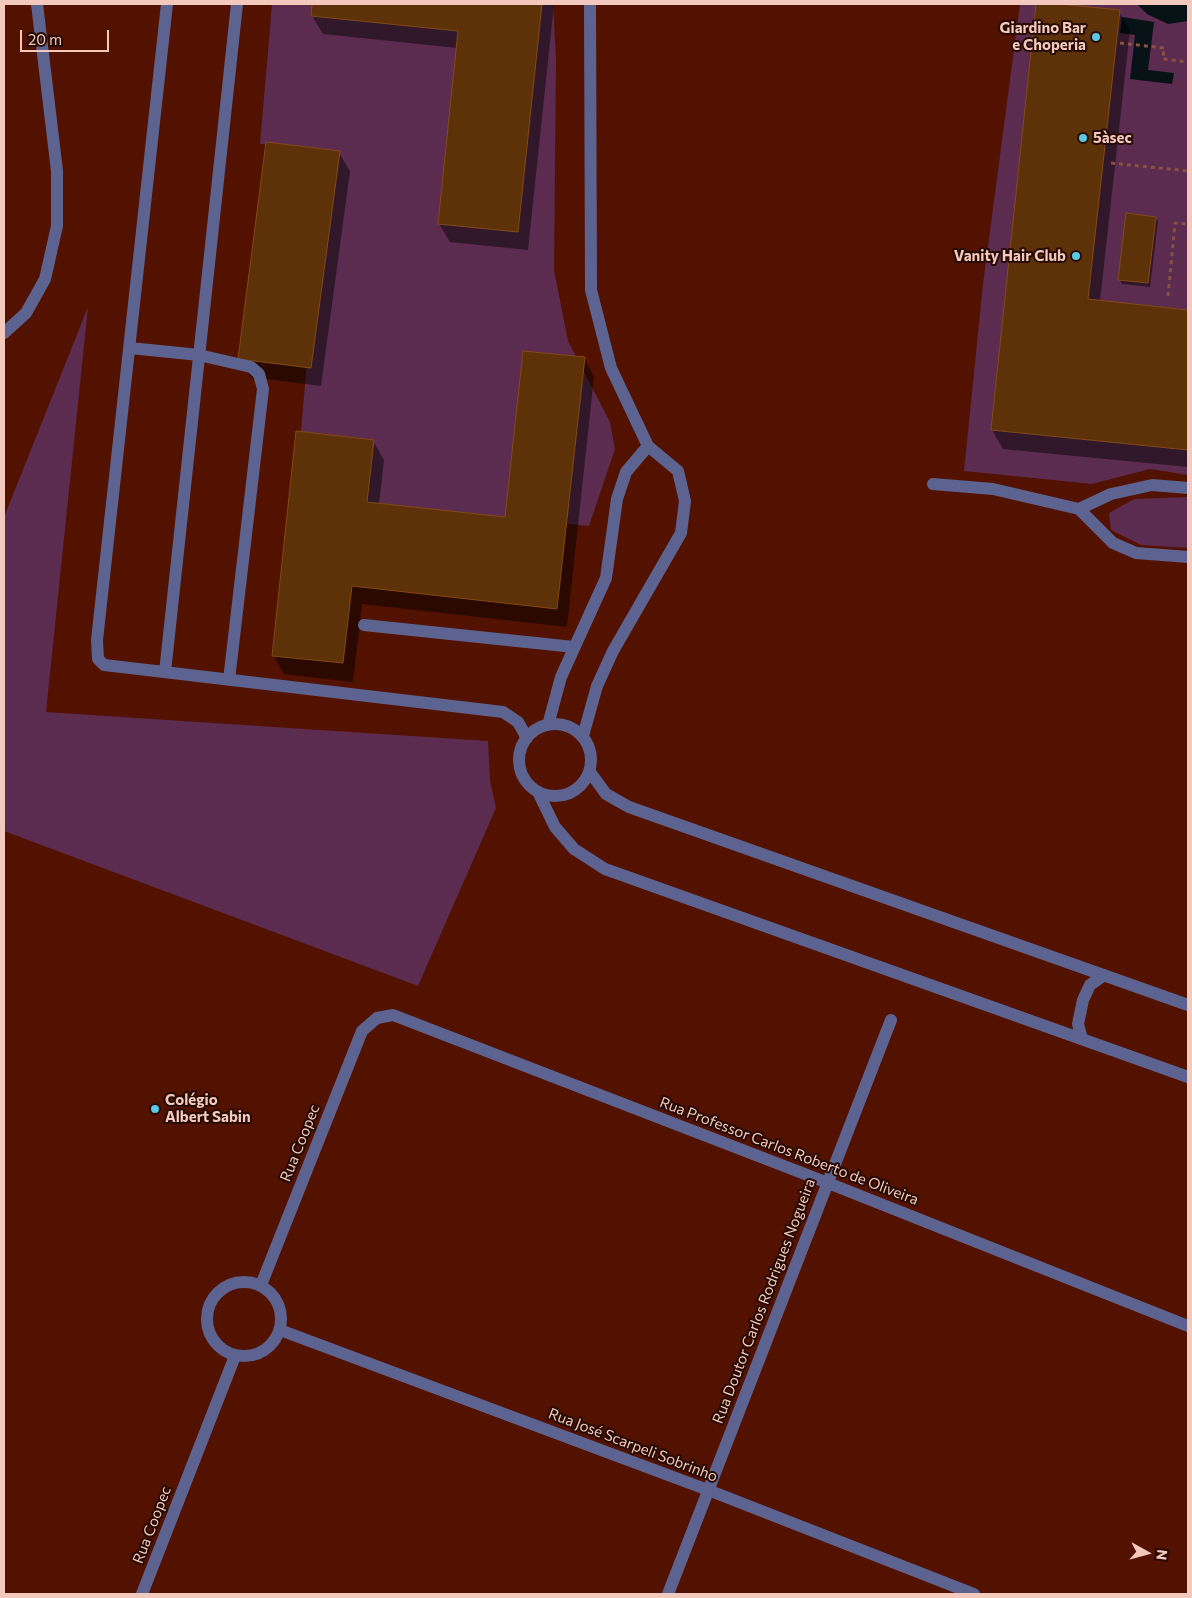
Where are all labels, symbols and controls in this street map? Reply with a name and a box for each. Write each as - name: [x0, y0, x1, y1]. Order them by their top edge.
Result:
- place label: Giardino Bar e Choperia: [1000, 19, 1086, 54]
- scale bar: [22, 20, 111, 52]
- text: 20 m: [28, 30, 62, 48]
- marker: Giardino Bar e Choperia: [1090, 31, 1102, 43]
- place label: 5àsec: [1093, 129, 1132, 147]
- marker: 5àsec: [1077, 132, 1089, 144]
- place label: Vanity Hair Club: [954, 247, 1066, 265]
- marker: Vanity Hair Club: [1070, 250, 1082, 262]
- place label: Colégio Albert Sabin: [165, 1091, 251, 1126]
- street label: Rua Professor Carlos Roberto de Oliveira: [657, 1093, 921, 1209]
- street label: Rua Coopec: [276, 1102, 324, 1184]
- marker: Colégio Albert Sabin: [149, 1103, 161, 1115]
- street label: Rua Doutor Carlos Rodrigues Nogueira: [709, 1176, 819, 1426]
- street label: Rua José Scarpeli Sobrinho: [546, 1404, 720, 1486]
- street label: Rua Coopec: [129, 1484, 175, 1566]
- north arrow: [1122, 1528, 1172, 1578]
- text: N: [1153, 1549, 1171, 1561]

